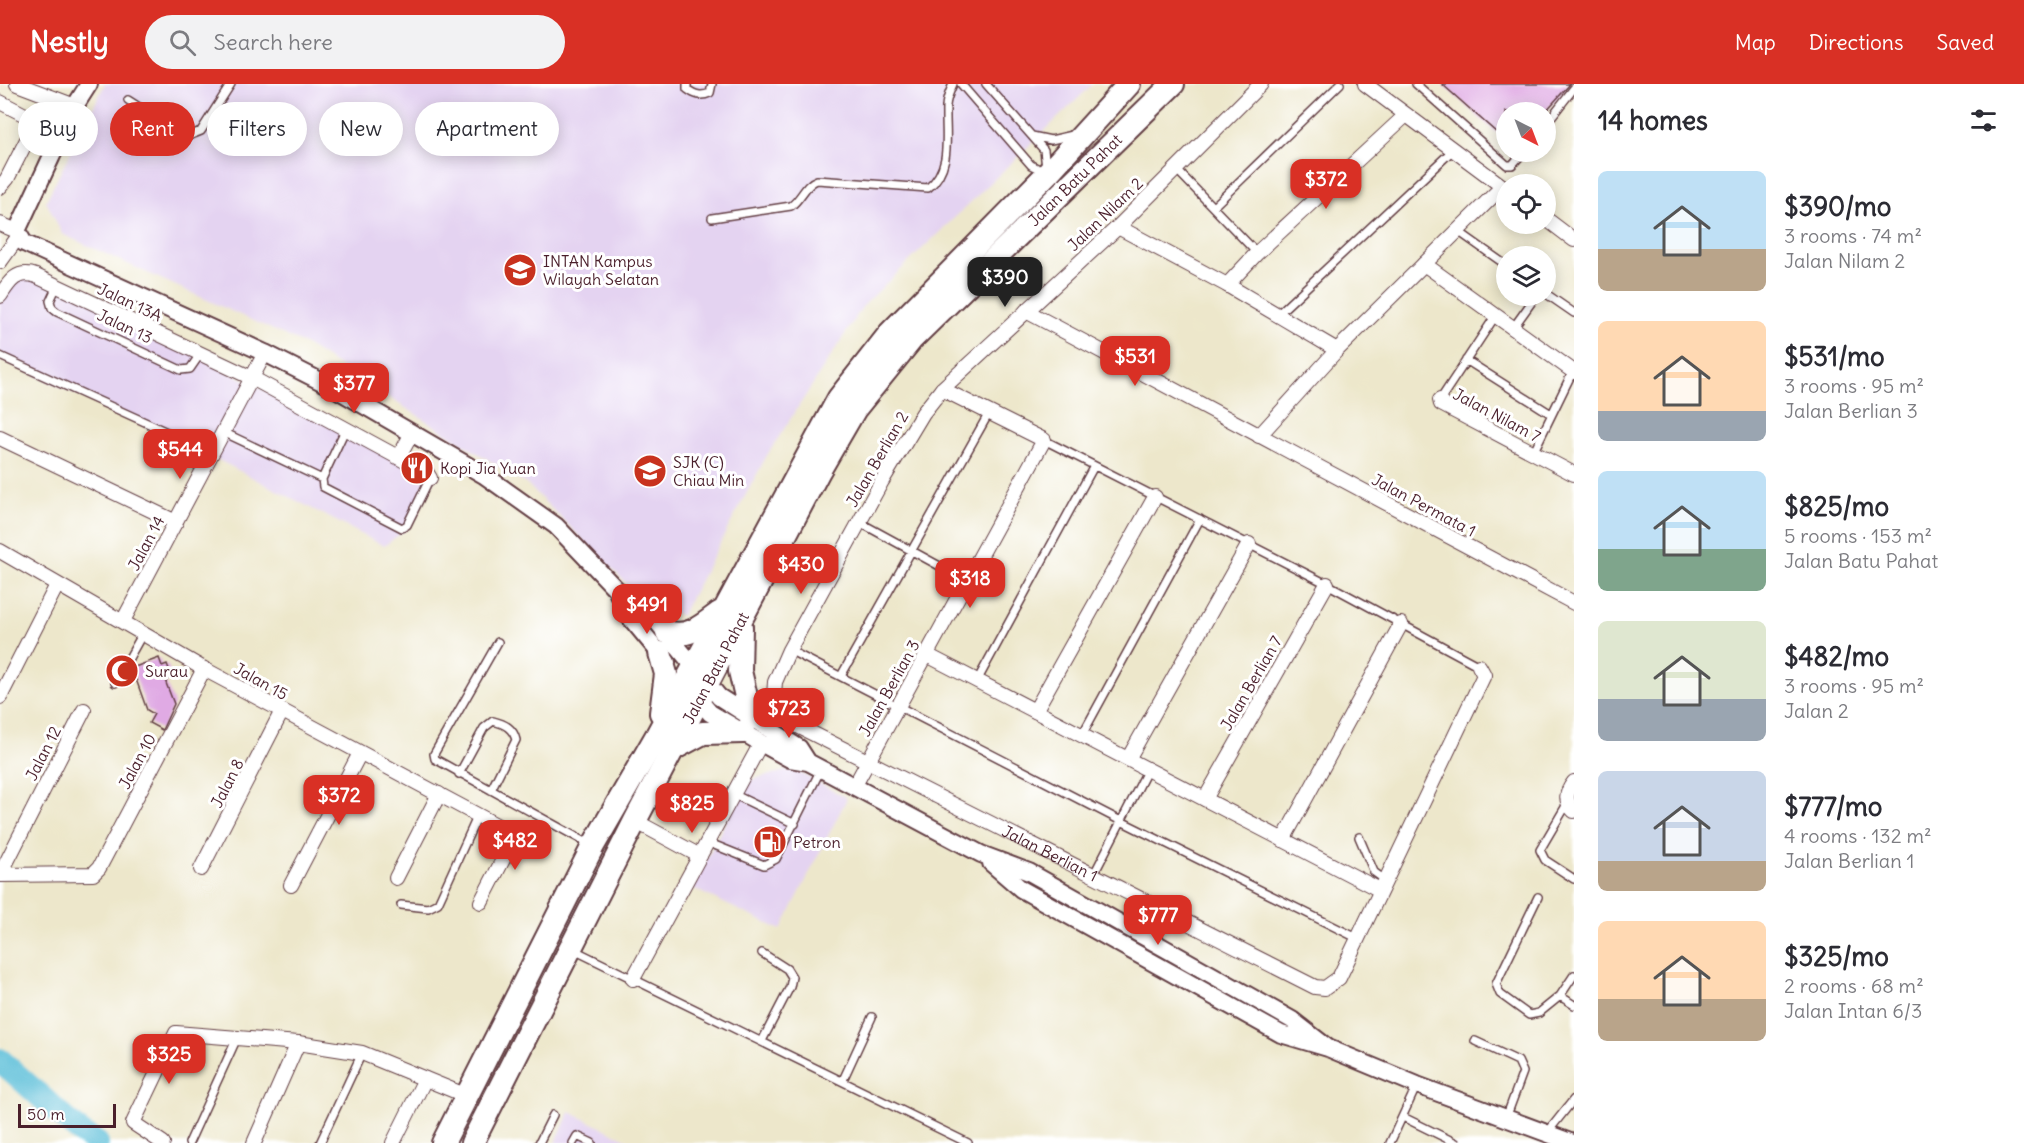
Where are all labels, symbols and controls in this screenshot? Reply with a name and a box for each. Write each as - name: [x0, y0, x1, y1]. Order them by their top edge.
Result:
- search box: [145, 15, 565, 69]
- text: Nestly: [30, 24, 109, 60]
- icon: search: [166, 26, 199, 59]
- text: Search here: [214, 28, 333, 56]
- text: Map: [1735, 29, 1776, 56]
- text: Directions: [1809, 29, 1903, 56]
- text: Saved: [1936, 29, 1994, 56]
- chip: Buy: [18, 102, 98, 156]
- chip: Rent: [110, 102, 195, 156]
- chip: Filters: [207, 102, 307, 156]
- chip: New: [319, 102, 403, 156]
- chip: Apartment: [415, 102, 559, 156]
- north arrow: [1496, 102, 1556, 162]
- map controls: [1496, 102, 1556, 306]
- text: 14 homes: [1598, 104, 1708, 137]
- icon: filters: [1967, 104, 2000, 137]
- street label: Jalan Batu Pahat: [1024, 129, 1126, 230]
- pin: $372: [1290, 159, 1362, 210]
- text: $372: [1304, 166, 1348, 191]
- street label: Jalan Nilam 2: [1063, 173, 1147, 255]
- button: locate: [1496, 174, 1556, 234]
- text: $390/mo: [1784, 190, 1891, 223]
- icon: home: [1646, 195, 1718, 267]
- text: 3 rooms · 74 m²: [1784, 223, 1922, 248]
- button: layers: [1496, 246, 1556, 306]
- text: Jalan Nilam 2: [1784, 248, 1905, 273]
- place label: INTAN Kampus Wilayah Selatan: [543, 251, 659, 289]
- school or university icon: INTAN Kampus Wilayah Selatan: [502, 252, 538, 288]
- pin: $390: [969, 257, 1041, 308]
- text: $390: [981, 264, 1029, 289]
- street label: Jalan 13A: [95, 279, 165, 325]
- street label: Jalan 13: [94, 305, 156, 347]
- pin: $531: [1099, 336, 1171, 387]
- text: $531/mo: [1784, 340, 1885, 373]
- text: $531: [1114, 343, 1156, 368]
- icon: home: [1646, 345, 1718, 417]
- pin: $377: [318, 363, 390, 414]
- text: $377: [333, 370, 375, 395]
- text: 3 rooms · 95 m²: [1784, 373, 1924, 398]
- street label: Jalan Nilam 7: [1450, 384, 1544, 446]
- text: Jalan Berlian 3: [1784, 398, 1918, 423]
- street label: Jalan Berlian 2: [842, 408, 912, 510]
- pin: $544: [144, 429, 216, 480]
- text: $544: [157, 436, 203, 461]
- restaurant icon: Kopi Jia Yuan: [399, 450, 435, 486]
- place label: SJK (C) Chiau Min: [673, 452, 744, 490]
- school or university icon: SJK (C) Chiau Min: [632, 453, 668, 489]
- place label: Kopi Jia Yuan: [440, 458, 536, 478]
- street label: Jalan Permata 1: [1369, 469, 1479, 541]
- text: $825/mo: [1784, 490, 1889, 523]
- icon: home: [1646, 495, 1718, 567]
- street label: Jalan 14: [123, 512, 169, 574]
- text: 5 rooms · 153 m²: [1784, 523, 1932, 548]
- pin: $430: [765, 544, 837, 595]
- text: Jalan Batu Pahat: [1784, 548, 1938, 573]
- text: $430: [777, 551, 825, 576]
- pin: $318: [934, 558, 1006, 609]
- text: $318: [949, 565, 991, 590]
- pin: $491: [611, 584, 683, 635]
- text: $491: [626, 591, 668, 616]
- street label: Jalan Batu Pahat: [678, 608, 753, 727]
- street label: Jalan Berlian 7: [1216, 632, 1286, 734]
- street label: Jalan Berlian 3: [854, 636, 924, 740]
- text: $482/mo: [1784, 640, 1889, 673]
- icon: home: [1646, 645, 1718, 717]
- mosque icon: Surau: [104, 653, 140, 689]
- street label: Jalan 15: [231, 658, 291, 704]
- place label: Surau: [145, 661, 188, 681]
- text: 3 rooms · 95 m²: [1784, 673, 1924, 698]
- pin: $723: [753, 688, 825, 739]
- text: $723: [767, 695, 811, 720]
- text: Jalan 2: [1784, 698, 1849, 723]
- street label: Jalan 12: [21, 722, 65, 783]
- street label: Jalan 10: [114, 730, 160, 792]
- street label: Jalan 8: [206, 755, 248, 811]
- pin: $372: [303, 775, 375, 826]
- text: $372: [317, 782, 361, 807]
- pin: $825: [656, 783, 728, 834]
- text: $825: [669, 790, 715, 815]
- text: $777/mo: [1784, 790, 1882, 823]
- icon: home: [1646, 795, 1718, 867]
- pin: $482: [479, 820, 551, 871]
- street label: Jalan Berlian 1: [999, 821, 1101, 886]
- text: 4 rooms · 132 m²: [1784, 823, 1931, 848]
- fuel station icon: Petron: [752, 824, 788, 860]
- text: $482: [492, 827, 538, 852]
- place label: Petron: [793, 832, 841, 852]
- text: Jalan Berlian 1: [1784, 848, 1914, 873]
- pin: $777: [1122, 895, 1194, 946]
- text: $777: [1138, 902, 1178, 927]
- text: $325/mo: [1784, 940, 1889, 973]
- icon: home: [1646, 945, 1718, 1017]
- text: 2 rooms · 68 m²: [1784, 973, 1924, 998]
- text: Jalan Intan 6/3: [1784, 998, 1922, 1023]
- pin: $325: [133, 1034, 205, 1085]
- text: $325: [147, 1041, 191, 1066]
- scale bar: [18, 1101, 116, 1128]
- text: 50 m: [27, 1104, 65, 1124]

